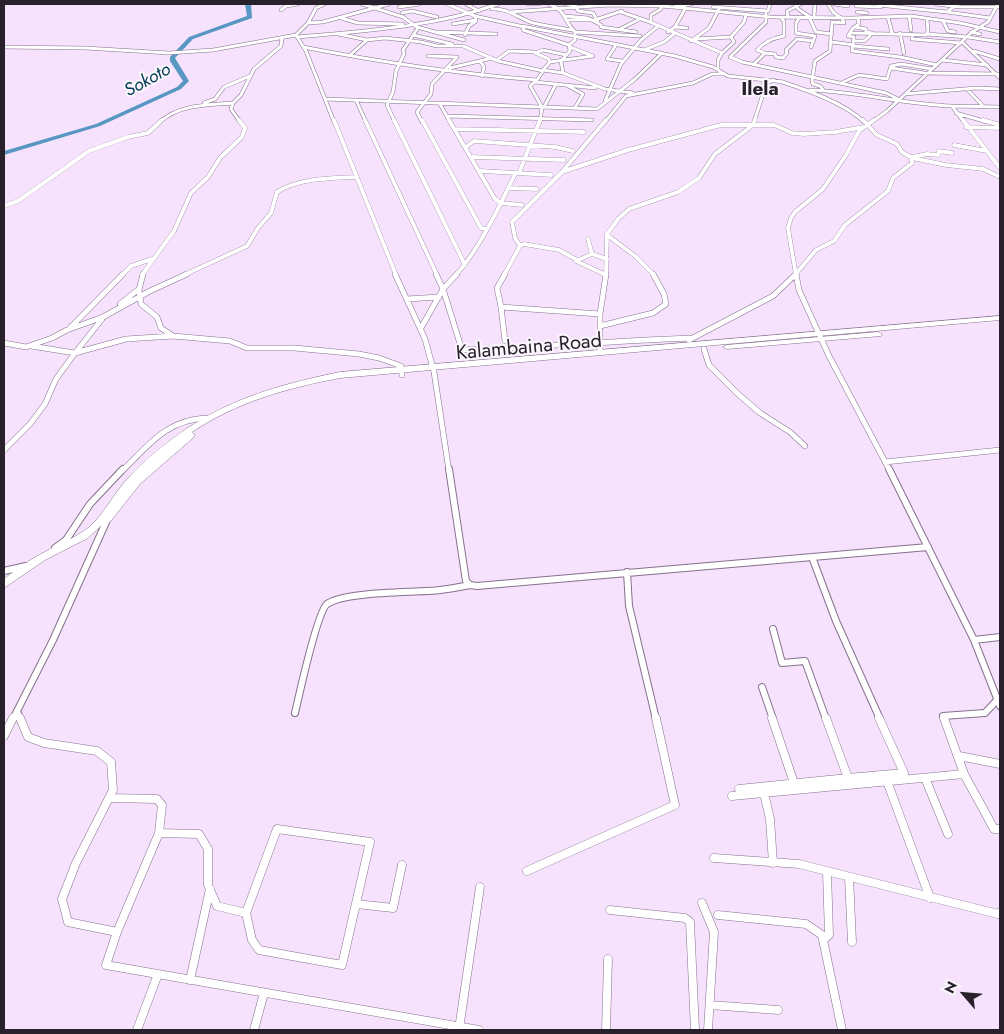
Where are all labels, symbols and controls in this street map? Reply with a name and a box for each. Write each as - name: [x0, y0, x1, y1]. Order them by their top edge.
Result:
- water label: Sokoto: [121, 59, 175, 103]
- district label: Ilela: [741, 79, 779, 101]
- street label: Kalambaina Road: [455, 330, 603, 366]
- north arrow: [939, 969, 989, 1019]
- text: N: [939, 978, 962, 997]

